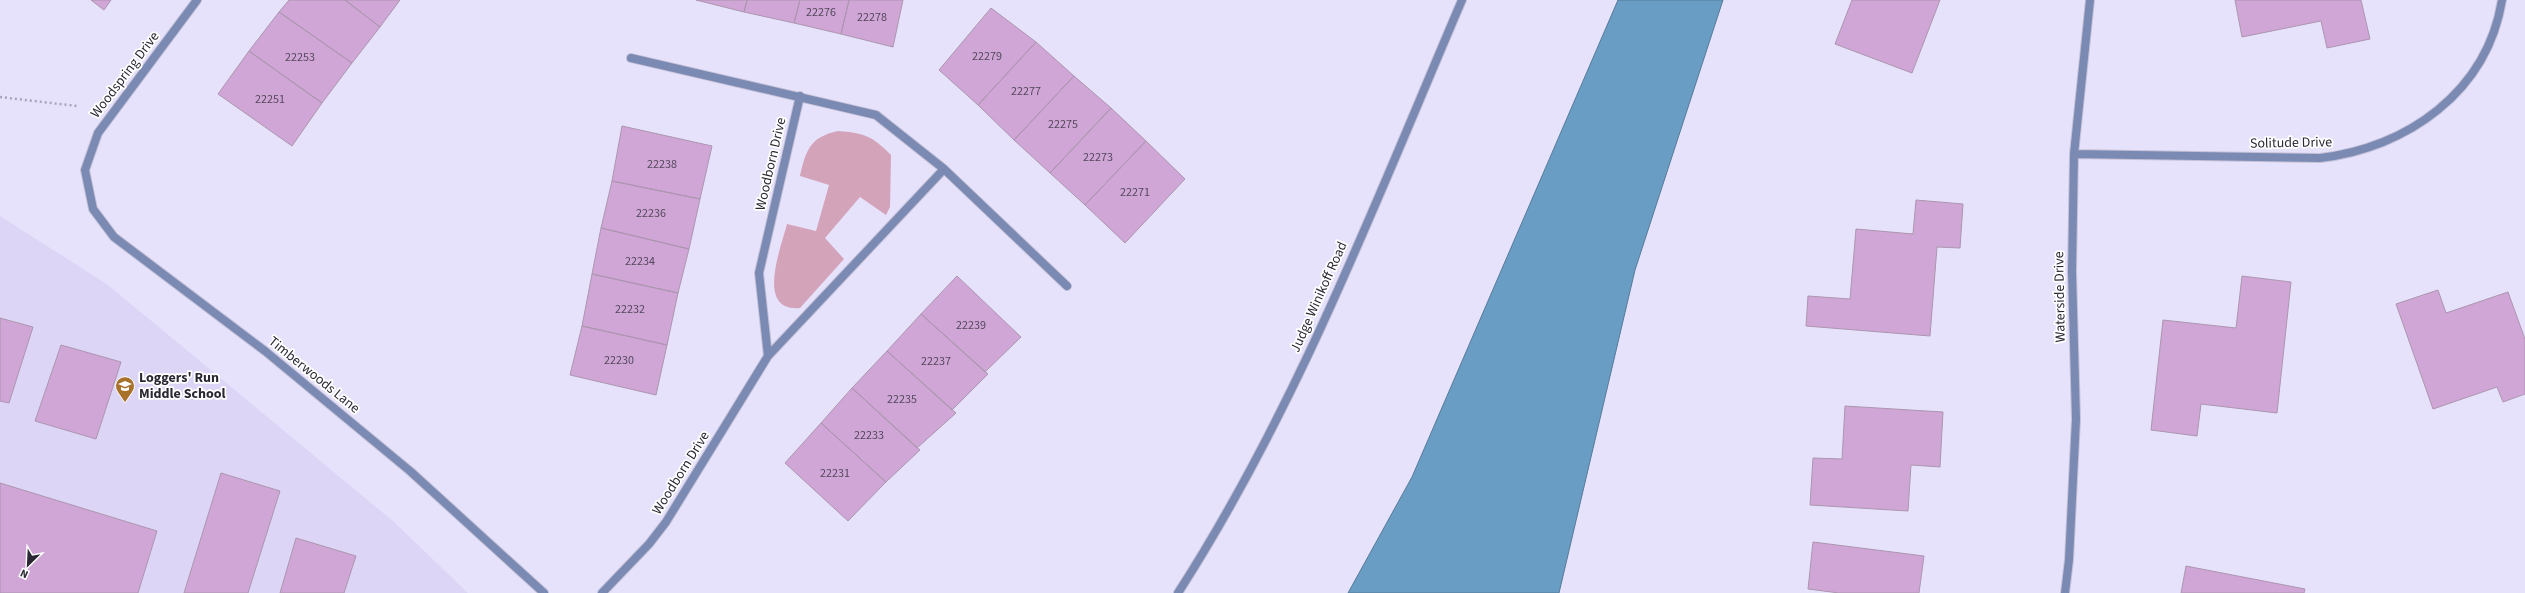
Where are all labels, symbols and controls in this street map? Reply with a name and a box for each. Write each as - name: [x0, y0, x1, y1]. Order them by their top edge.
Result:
- house number: 22276: [806, 4, 836, 21]
- house number: 22278: [857, 9, 887, 26]
- street label: Woodspring Drive: [86, 28, 164, 122]
- house number: 22279: [972, 48, 1002, 65]
- house number: 22253: [285, 49, 315, 66]
- house number: 22277: [1011, 83, 1041, 100]
- house number: 22251: [255, 91, 285, 108]
- street label: Woodborn Drive: [751, 115, 791, 213]
- house number: 22275: [1048, 116, 1078, 133]
- street label: Solitude Drive: [2250, 132, 2332, 154]
- house number: 22273: [1083, 149, 1113, 166]
- house number: 22238: [647, 156, 677, 173]
- house number: 22271: [1120, 184, 1150, 201]
- house number: 22236: [636, 205, 666, 222]
- street label: Judge Winikoff Road: [1286, 238, 1352, 356]
- street label: Waterside Drive: [2049, 251, 2071, 343]
- house number: 22234: [625, 253, 655, 270]
- house number: 22232: [615, 301, 645, 318]
- house number: 22239: [956, 317, 986, 334]
- street label: Timberwoods Lane: [264, 332, 364, 418]
- house number: 22230: [604, 352, 634, 369]
- house number: 22237: [921, 353, 951, 370]
- place label: Loggers' Run Middle School: [139, 368, 226, 404]
- school or university icon: Loggers' Run Middle School: [114, 375, 136, 403]
- house number: 22235: [887, 391, 917, 408]
- street label: Woodborn Drive: [647, 427, 715, 519]
- house number: 22233: [854, 427, 884, 444]
- house number: 22231: [820, 465, 850, 482]
- north arrow: [8, 545, 48, 585]
- text: N: [18, 565, 31, 582]

